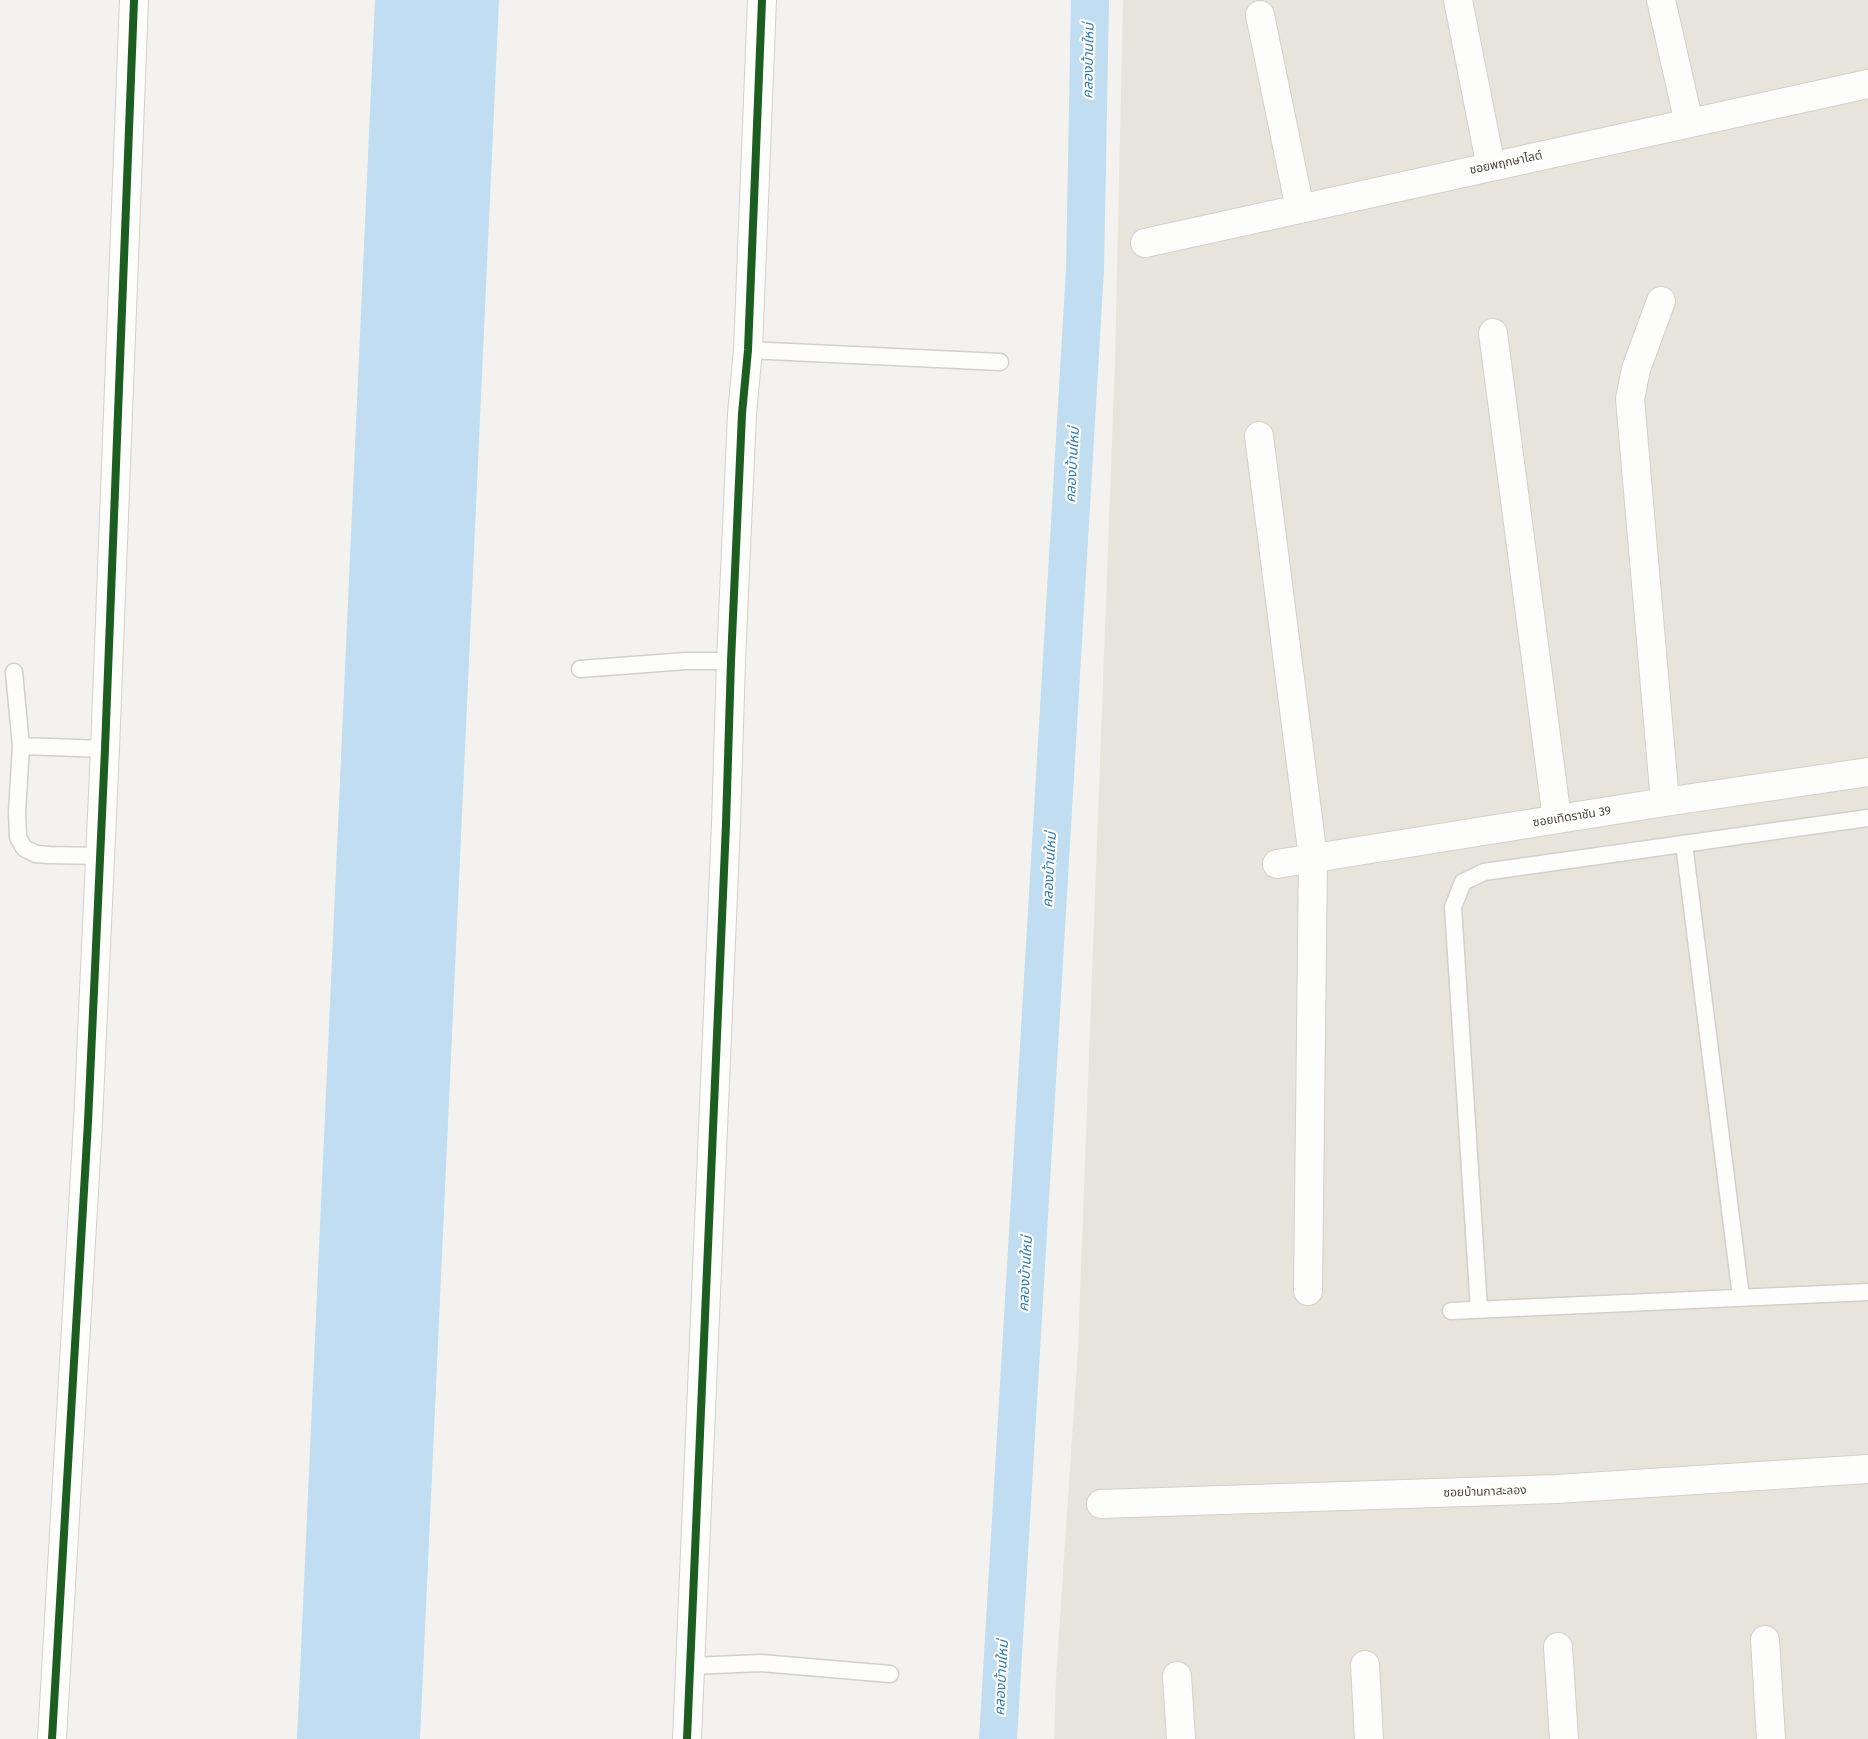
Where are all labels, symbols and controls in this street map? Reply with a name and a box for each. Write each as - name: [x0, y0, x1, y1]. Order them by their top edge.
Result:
- water label: คลองบ้านใหม่: [1080, 23, 1098, 99]
- street label: ซอยพฤกษาไลต์: [1468, 148, 1544, 178]
- water label: คลองบ้านใหม่: [1063, 427, 1083, 503]
- street label: ซอยเทิดราชัน 39: [1532, 804, 1612, 830]
- water label: คลองบ้านใหม่: [1040, 832, 1060, 908]
- water label: คลองบ้านใหม่: [1016, 1236, 1036, 1312]
- street label: ซอยบ้านกาสะลอง: [1443, 1483, 1527, 1501]
- water label: คลองบ้านใหม่: [992, 1640, 1012, 1716]

